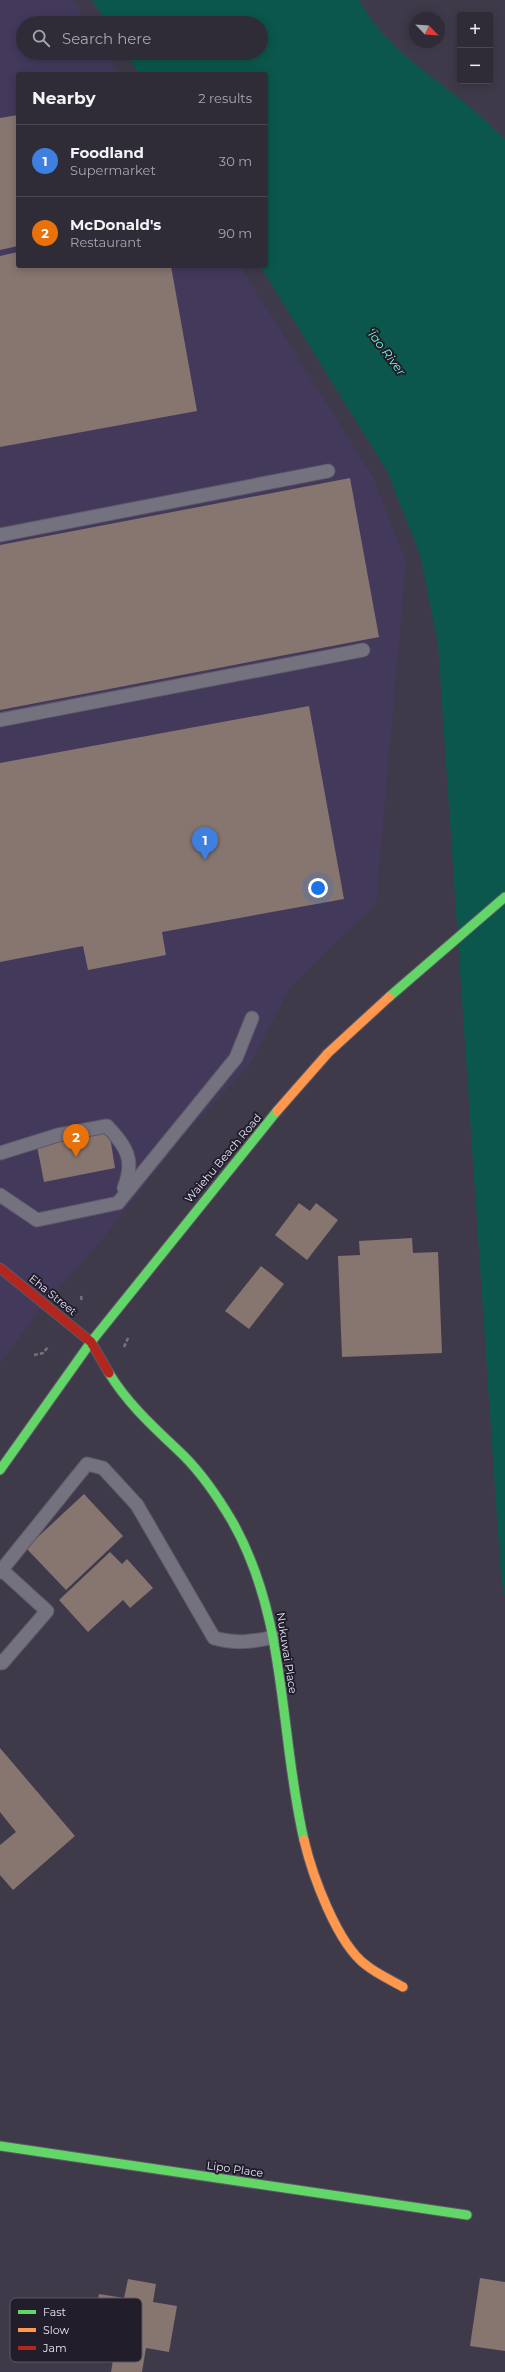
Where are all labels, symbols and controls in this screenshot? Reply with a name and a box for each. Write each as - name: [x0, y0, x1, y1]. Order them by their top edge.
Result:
- north arrow: [409, 12, 445, 48]
- map controls: [457, 12, 493, 84]
- button: +: [457, 12, 493, 48]
- search box: [16, 16, 268, 60]
- icon: search: [30, 27, 52, 49]
- text: Search here: [62, 29, 151, 48]
- button: −: [457, 48, 493, 84]
- text: Nearby: [32, 88, 96, 108]
- text: 2 results: [198, 90, 252, 106]
- text: Foodland: [70, 143, 144, 162]
- text: 1: [42, 153, 48, 169]
- text: 30 m: [219, 153, 252, 169]
- text: Supermarket: [70, 162, 156, 178]
- text: McDonald's: [70, 215, 161, 234]
- text: 2: [41, 225, 49, 241]
- text: 90 m: [218, 225, 252, 241]
- text: Restaurant: [70, 234, 141, 250]
- water label: ʻĪao River: [364, 325, 409, 378]
- pin: 1: [192, 827, 218, 860]
- your location: [308, 878, 328, 898]
- street label: Waiehu Beach Road: [182, 1111, 264, 1205]
- pin: 2: [63, 1124, 89, 1157]
- street label: Eha Street: [26, 1271, 80, 1319]
- street label: Nukuwai Place: [274, 1611, 300, 1695]
- street label: Lipo Place: [206, 2158, 264, 2180]
- legend: [10, 2298, 142, 2362]
- text: Fast: [43, 2305, 67, 2319]
- text: Slow: [43, 2323, 69, 2337]
- text: Jam: [42, 2341, 67, 2355]

